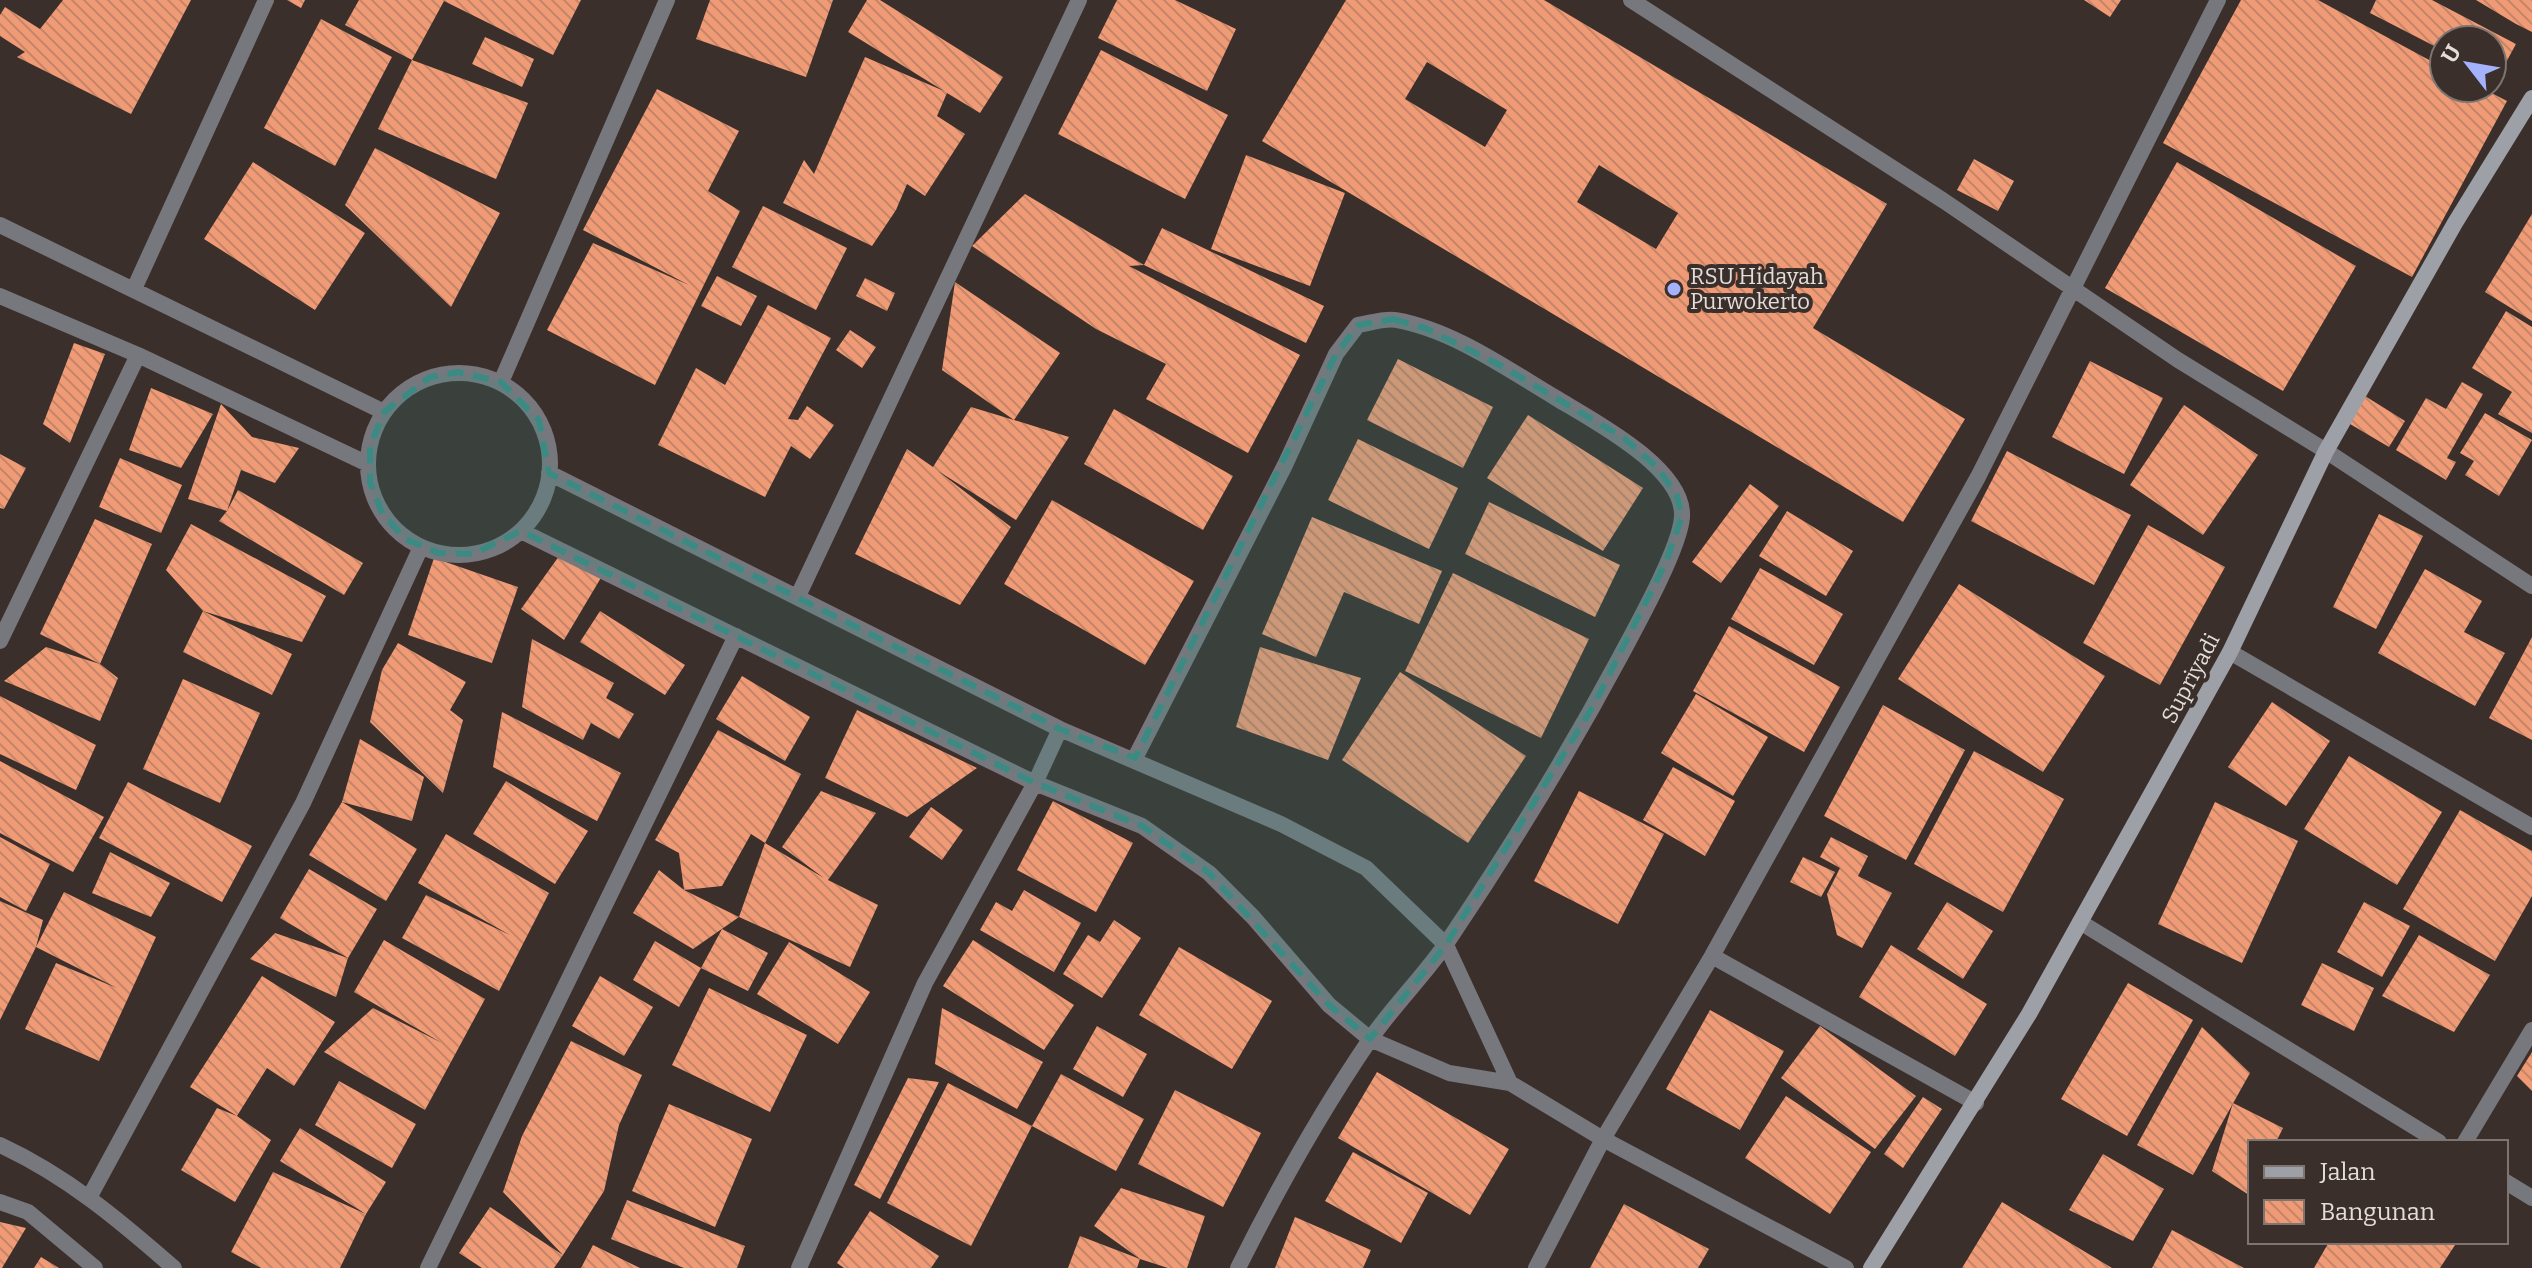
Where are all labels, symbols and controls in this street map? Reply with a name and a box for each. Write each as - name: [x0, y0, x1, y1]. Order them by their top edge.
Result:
- north arrow: [2428, 24, 2508, 104]
- text: U: [2436, 40, 2467, 68]
- place label: RSU Hidayah Purwokerto: [1690, 263, 1824, 315]
- marker: RSU Hidayah Purwokerto: [1665, 280, 1683, 298]
- street label: Supriyadi: [2155, 628, 2226, 728]
- legend: [2248, 1140, 2508, 1244]
- text: Jalan: [2319, 1158, 2375, 1186]
- text: Bangunan: [2320, 1198, 2435, 1226]

